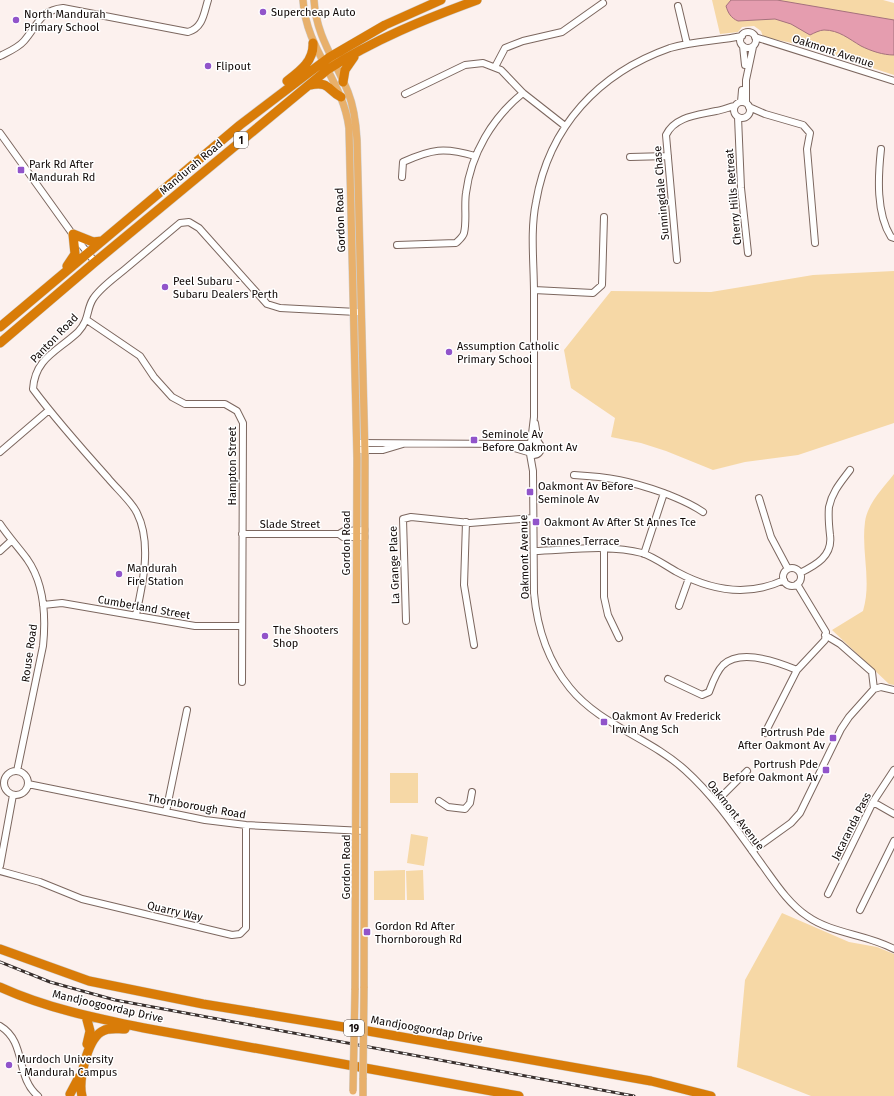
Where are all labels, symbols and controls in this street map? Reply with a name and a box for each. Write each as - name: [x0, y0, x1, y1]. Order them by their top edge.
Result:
- place label: Supercheap Auto: [271, 6, 356, 19]
- marker: Supercheap Auto: [258, 7, 268, 17]
- place label: North Mandurah Primary School: [24, 8, 106, 34]
- marker: North Mandurah Primary School: [11, 15, 21, 25]
- street label: Oakmont Avenue: [791, 32, 875, 71]
- place label: Flipout: [216, 60, 251, 73]
- marker: Flipout: [203, 61, 213, 71]
- road number: 1: [234, 132, 248, 148]
- street label: Mandurah Road: [157, 137, 226, 198]
- street label: Sunningdale Chase: [651, 145, 672, 241]
- street label: Cherry Hills Retreat: [723, 148, 744, 246]
- place label: Park Rd After Mandurah Rd: [29, 158, 95, 184]
- marker: Park Rd After Mandurah Rd: [16, 165, 26, 175]
- street label: Gordon Road: [333, 187, 348, 253]
- place label: Peel Subaru - Subaru Dealers Perth: [173, 275, 278, 301]
- marker: Peel Subaru - Subaru Dealers Perth: [160, 282, 170, 292]
- street label: Panton Road: [28, 311, 81, 366]
- place label: Assumption Catholic Primary School: [457, 340, 559, 366]
- marker: Assumption Catholic Primary School: [444, 347, 454, 357]
- street label: Hampton Street: [226, 427, 239, 505]
- place label: Seminole Av Before Oakmont Av: [482, 428, 578, 454]
- marker: Seminole Av Before Oakmont Av: [469, 435, 479, 445]
- place label: Oakmont Av Before Seminole Av: [538, 480, 634, 506]
- marker: Oakmont Av Before Seminole Av: [525, 487, 535, 497]
- street label: Gordon Road: [340, 510, 353, 576]
- street label: Oakmont Avenue: [517, 514, 532, 600]
- place label: Oakmont Av After St Annes Tce: [544, 516, 696, 529]
- marker: Oakmont Av After St Annes Tce: [531, 517, 541, 527]
- street label: Slade Street: [260, 518, 320, 531]
- street label: La Grange Place: [387, 526, 402, 604]
- street label: Stannes Terrace: [540, 535, 620, 548]
- place label: Mandurah Fire Station: [127, 562, 184, 588]
- marker: Mandurah Fire Station: [114, 569, 124, 579]
- street label: Cumberland Street: [97, 593, 191, 622]
- street label: Rouse Road: [19, 623, 40, 683]
- place label: The Shooters Shop: [273, 624, 338, 650]
- marker: The Shooters Shop: [260, 631, 270, 641]
- place label: Oakmont Av Frederick Irwin Ang Sch: [612, 710, 721, 736]
- marker: Oakmont Av Frederick Irwin Ang Sch: [599, 717, 609, 727]
- place label: Portrush Pde After Oakmont Av: [738, 726, 826, 752]
- marker: Portrush Pde After Oakmont Av: [828, 733, 838, 743]
- place label: Portrush Pde Before Oakmont Av: [722, 758, 819, 784]
- marker: Portrush Pde Before Oakmont Av: [821, 765, 831, 775]
- street label: Oakmont Avenue: [704, 778, 767, 853]
- street label: Jacaranda Pass: [829, 790, 874, 862]
- street label: Thornborough Road: [147, 791, 247, 822]
- street label: Gordon Road: [340, 834, 353, 900]
- street label: Quarry Way: [146, 899, 205, 924]
- place label: Gordon Rd After Thornborough Rd: [375, 920, 462, 946]
- marker: Gordon Rd After Thornborough Rd: [362, 927, 372, 937]
- street label: Mandjoogoordap Drive: [51, 987, 165, 1026]
- street label: Mandjoogoordap Drive: [370, 1013, 484, 1046]
- road number: 19: [344, 1020, 364, 1036]
- place label: Murdoch University - Mandurah Campus: [17, 1053, 117, 1079]
- marker: Murdoch University - Mandurah Campus: [4, 1060, 14, 1070]

